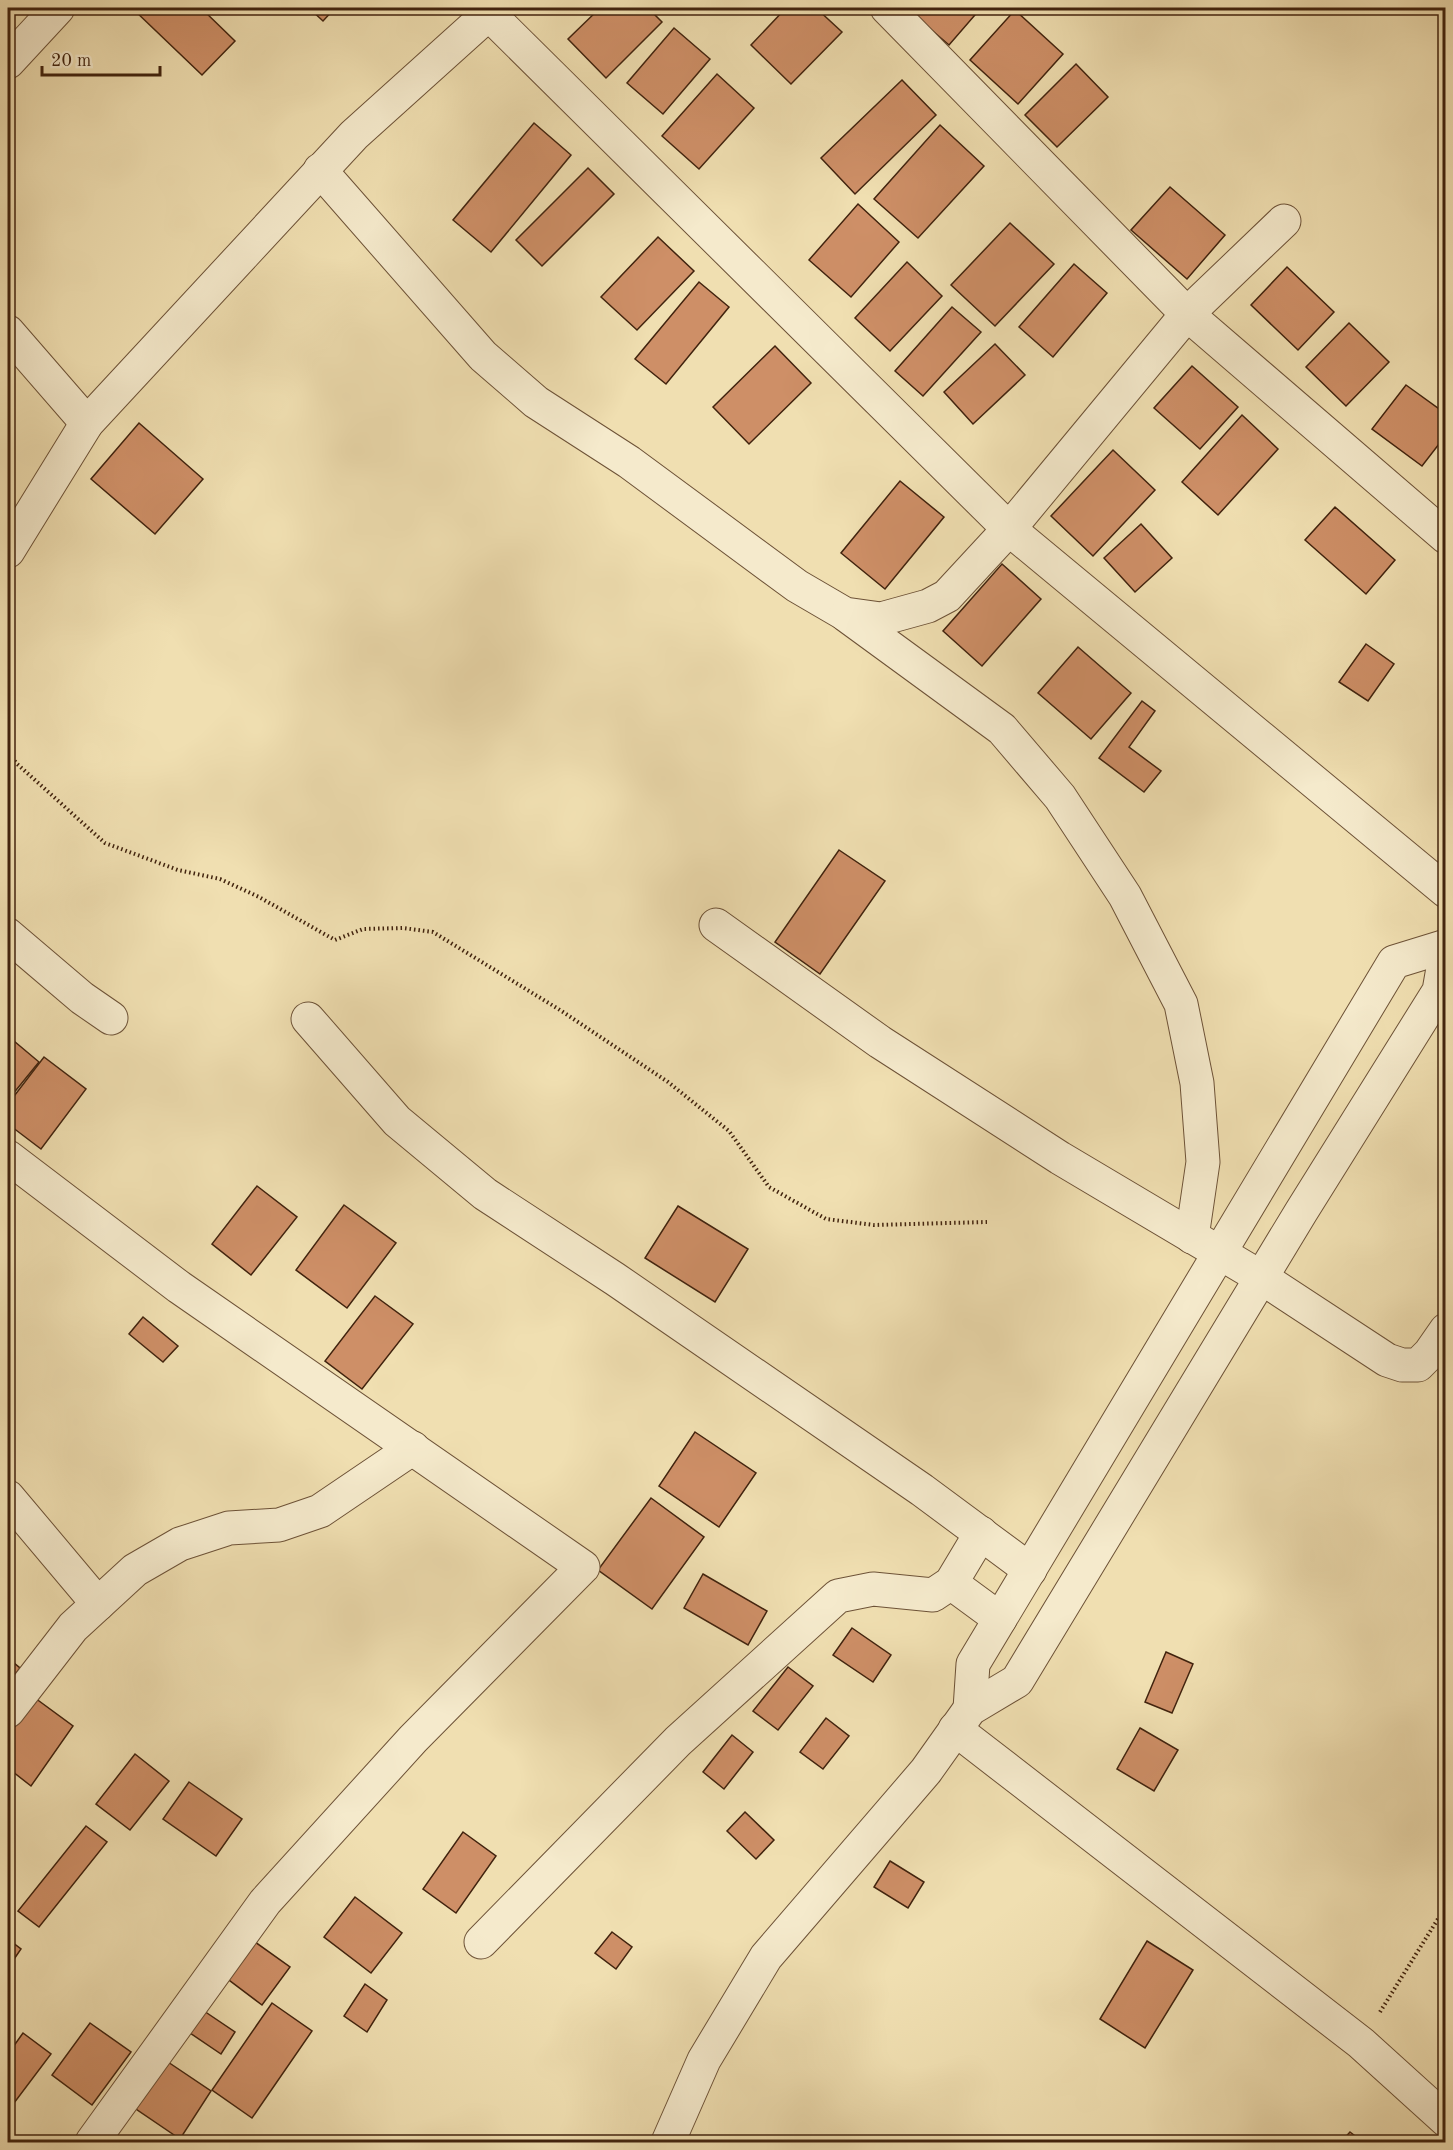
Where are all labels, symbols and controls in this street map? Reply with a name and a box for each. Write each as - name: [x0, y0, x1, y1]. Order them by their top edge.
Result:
- scale bar: [42, 39, 160, 77]
- text: 20 m: [51, 52, 91, 70]

